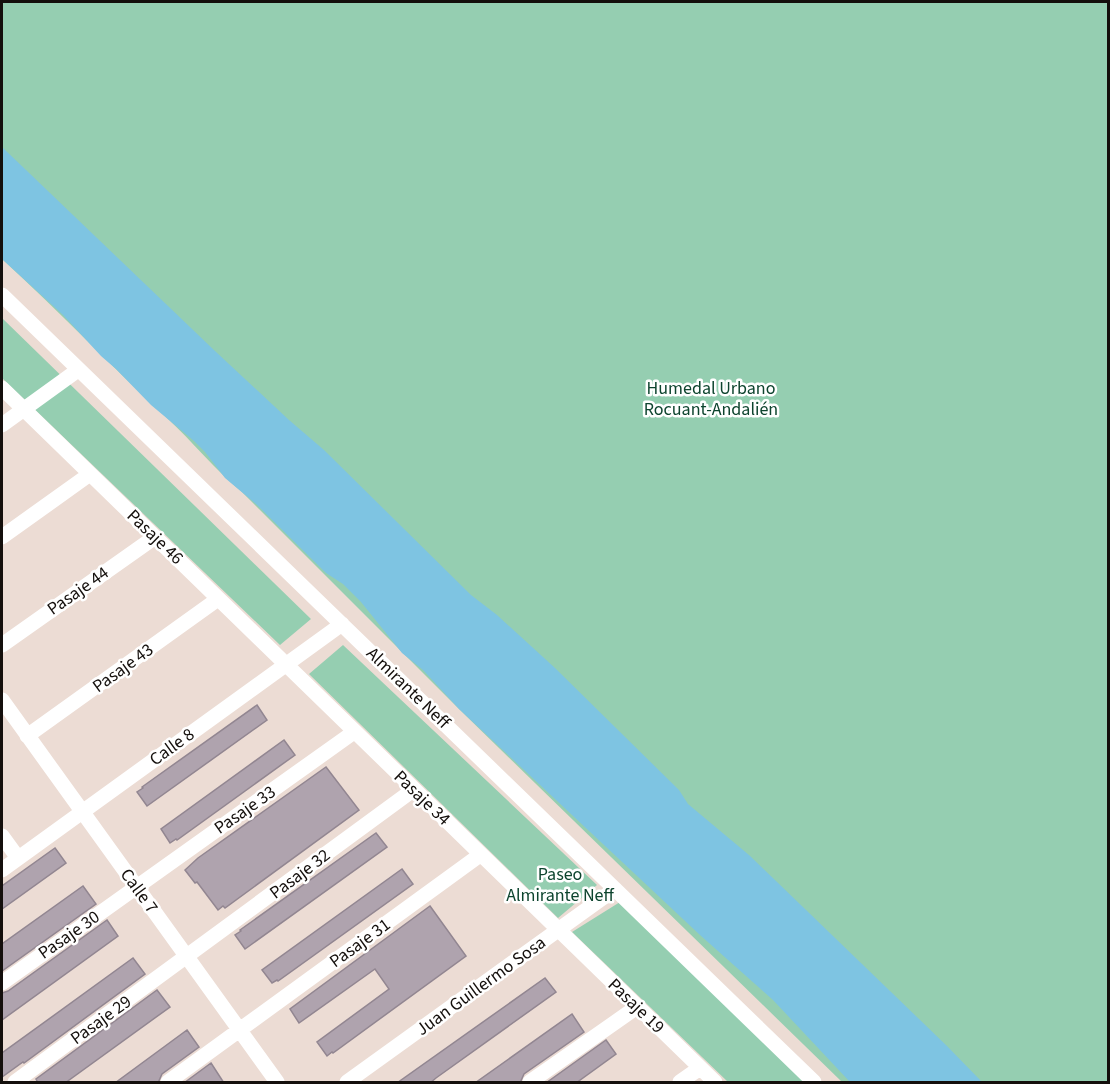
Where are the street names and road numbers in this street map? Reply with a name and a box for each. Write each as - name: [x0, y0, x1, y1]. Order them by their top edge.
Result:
- street label: Pasaje 46: [121, 504, 189, 570]
- street label: Pasaje 44: [42, 561, 114, 621]
- street label: Pasaje 43: [87, 637, 159, 699]
- street label: Almirante Neff: [361, 642, 456, 735]
- street label: Calle 8: [144, 722, 200, 772]
- street label: Pasaje 34: [388, 765, 456, 831]
- street label: Pasaje 33: [209, 780, 281, 840]
- street label: Pasaje 32: [265, 843, 336, 905]
- street label: Calle 7: [114, 863, 164, 919]
- street label: Pasaje 30: [33, 905, 105, 965]
- street label: Pasaje 31: [324, 912, 396, 974]
- street label: Juan Guillermo Sosa: [411, 930, 551, 1042]
- street label: Pasaje 19: [602, 973, 670, 1039]
- street label: Pasaje 29: [65, 989, 137, 1051]

